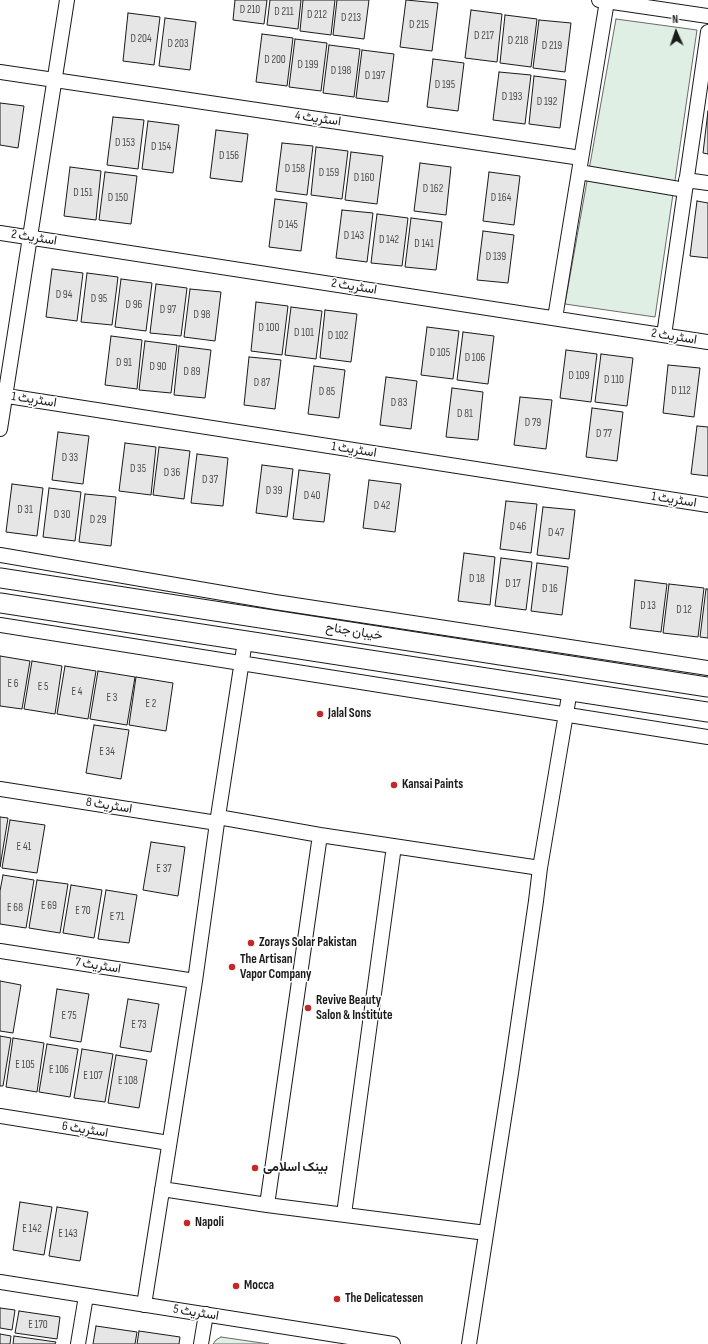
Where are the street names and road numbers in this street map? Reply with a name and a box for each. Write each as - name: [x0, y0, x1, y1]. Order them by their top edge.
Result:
- street label: اسٹریٹ 4: [294, 108, 342, 130]
- street label: اسٹریٹ 2: [10, 227, 58, 249]
- street label: اسٹریٹ 2: [330, 276, 378, 298]
- street label: اسٹریٹ 2: [650, 326, 698, 348]
- street label: اسٹریٹ 1: [10, 389, 58, 411]
- street label: اسٹریٹ 1: [330, 439, 378, 461]
- street label: اسٹریٹ 1: [650, 489, 698, 511]
- street label: خیبان جناح: [324, 620, 384, 644]
- street label: اسٹریٹ 8: [85, 795, 133, 817]
- street label: اسٹریٹ 7: [74, 955, 122, 977]
- street label: اسٹریٹ 6: [61, 1119, 109, 1141]
- street label: اسٹریٹ 5: [172, 1302, 220, 1324]

